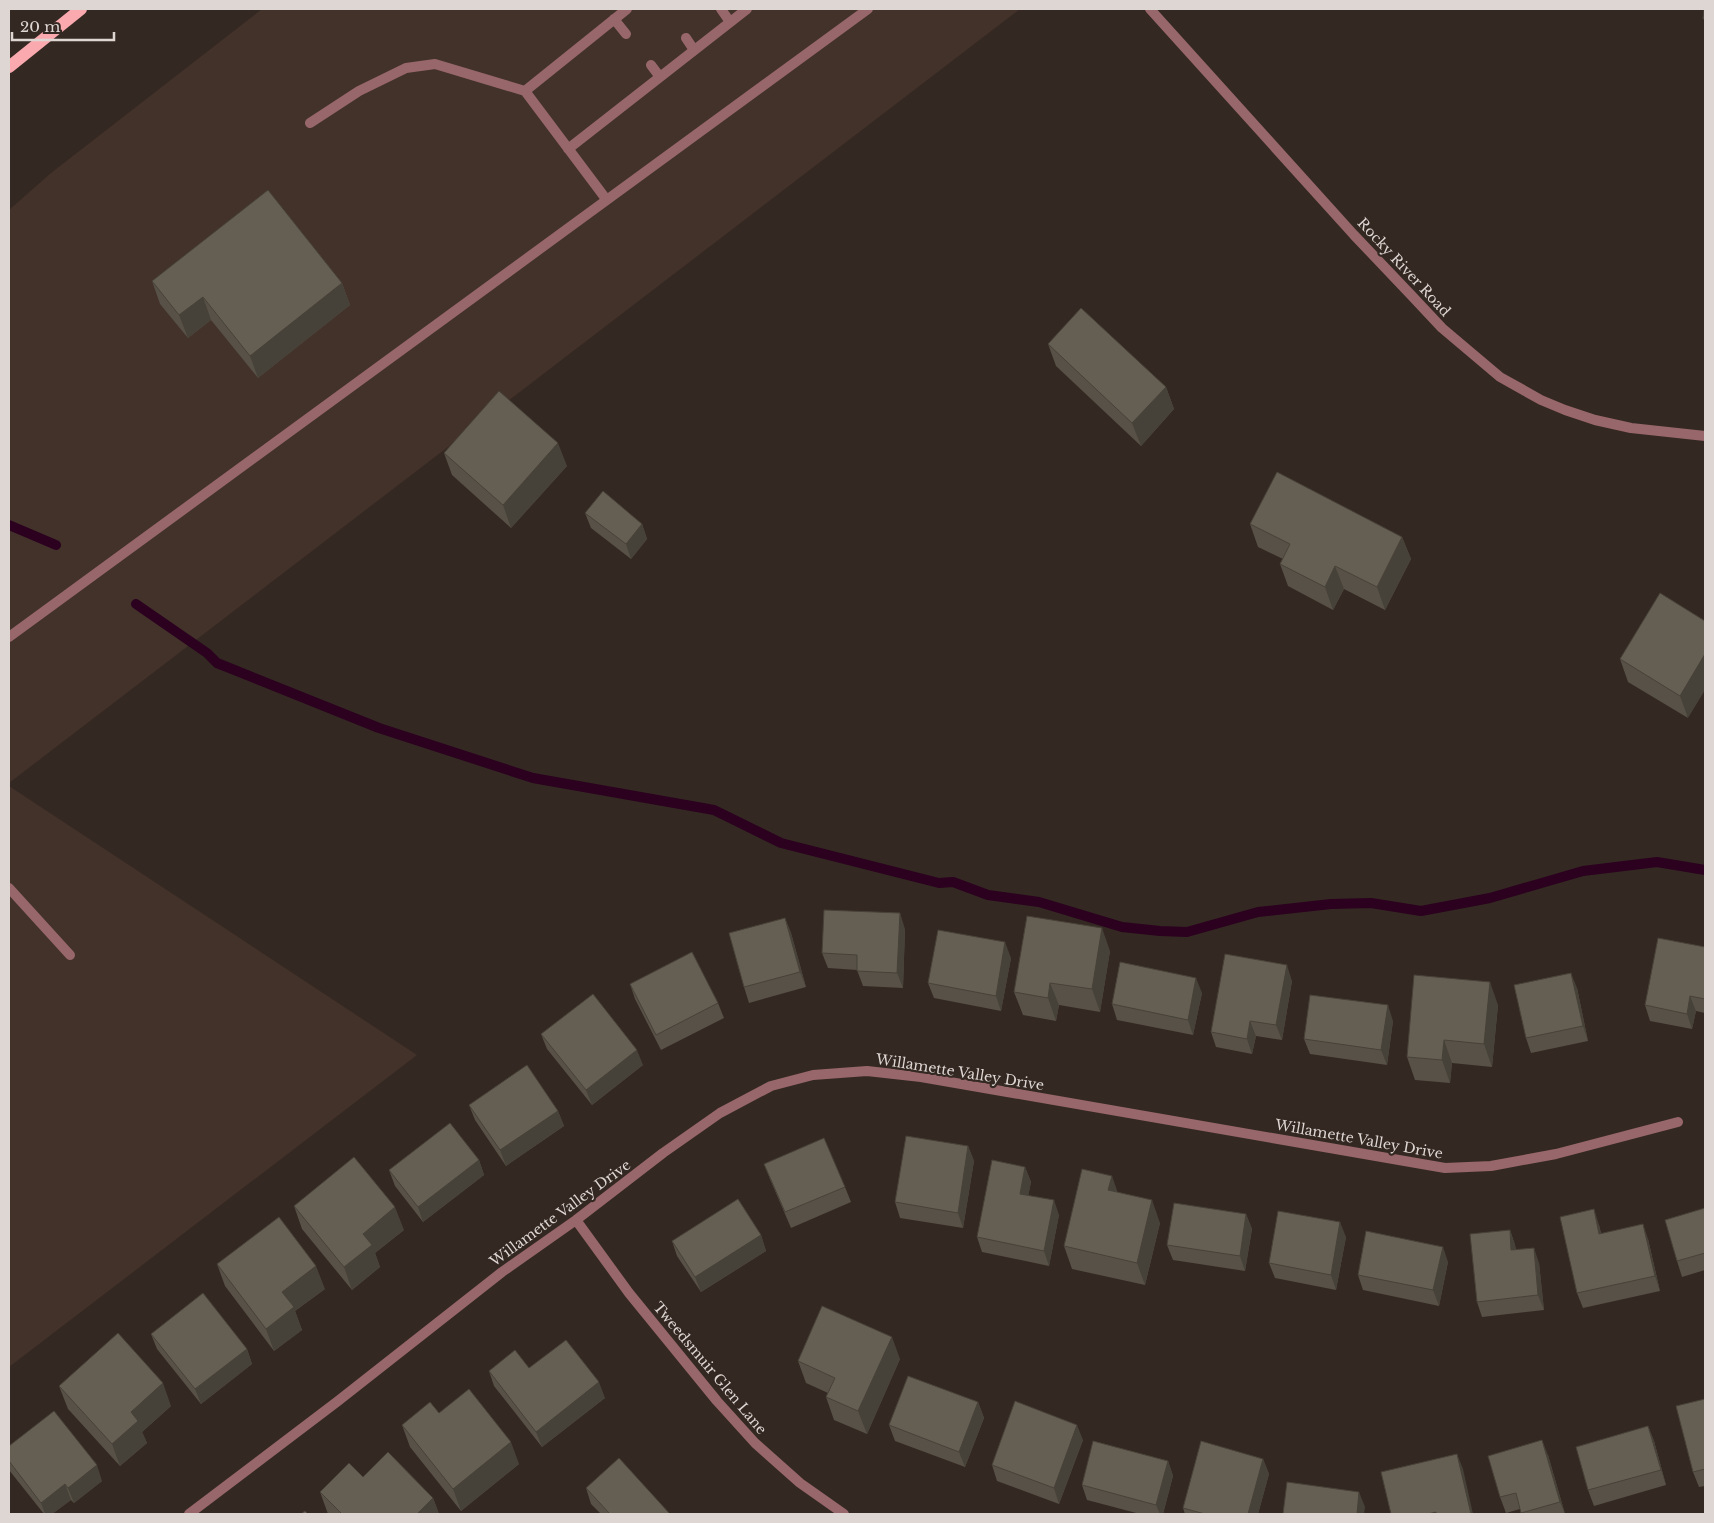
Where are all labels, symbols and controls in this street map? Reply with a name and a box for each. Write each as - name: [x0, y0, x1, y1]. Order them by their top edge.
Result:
- scale bar: [12, 10, 115, 42]
- text: 20 m: [20, 17, 60, 36]
- street label: Rocky River Road: [1354, 214, 1455, 320]
- street label: Willamette Valley Drive: [874, 1050, 1045, 1094]
- street label: Willamette Valley Drive: [1273, 1115, 1444, 1163]
- street label: Willamette Valley Drive: [485, 1156, 634, 1271]
- street label: Tweedsmuir Glen Lane: [649, 1298, 771, 1438]

